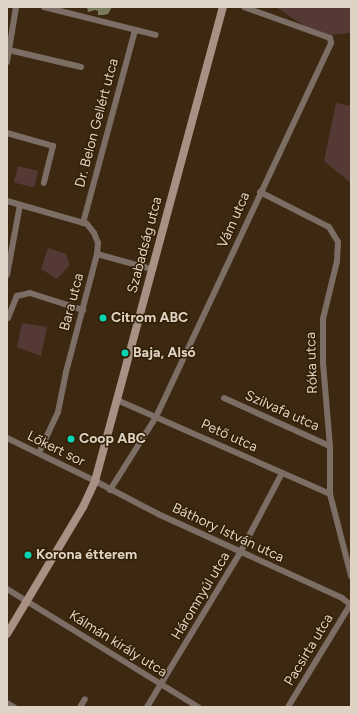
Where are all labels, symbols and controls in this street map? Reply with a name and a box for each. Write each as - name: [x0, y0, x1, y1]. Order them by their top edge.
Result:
- street label: Dr. Belon Gellért utca: [72, 57, 122, 189]
- street label: Vám utca: [214, 189, 254, 251]
- street label: Szabadság utca: [124, 195, 166, 295]
- street label: Bara utca: [56, 271, 88, 333]
- place label: Citrom ABC: [111, 310, 188, 326]
- marker: Citrom ABC: [98, 313, 108, 323]
- street label: Róka utca: [303, 332, 321, 394]
- place label: Baja, Alsó: [133, 345, 196, 361]
- marker: Baja, Alsó: [120, 348, 130, 358]
- street label: Szilvafa utca: [242, 387, 322, 435]
- street label: Pető utca: [198, 416, 260, 456]
- street label: Lőkert sor: [24, 428, 88, 470]
- place label: Coop ABC: [79, 431, 146, 447]
- marker: Coop ABC: [66, 434, 76, 444]
- street label: Báthory István utca: [169, 500, 287, 566]
- place label: Korona étterem: [36, 547, 137, 563]
- street label: Háromnyúl utca: [168, 549, 234, 643]
- marker: Korona étterem: [23, 550, 33, 560]
- street label: Kálmán király utca: [66, 607, 170, 681]
- street label: Pacsirta utca: [281, 611, 337, 689]

